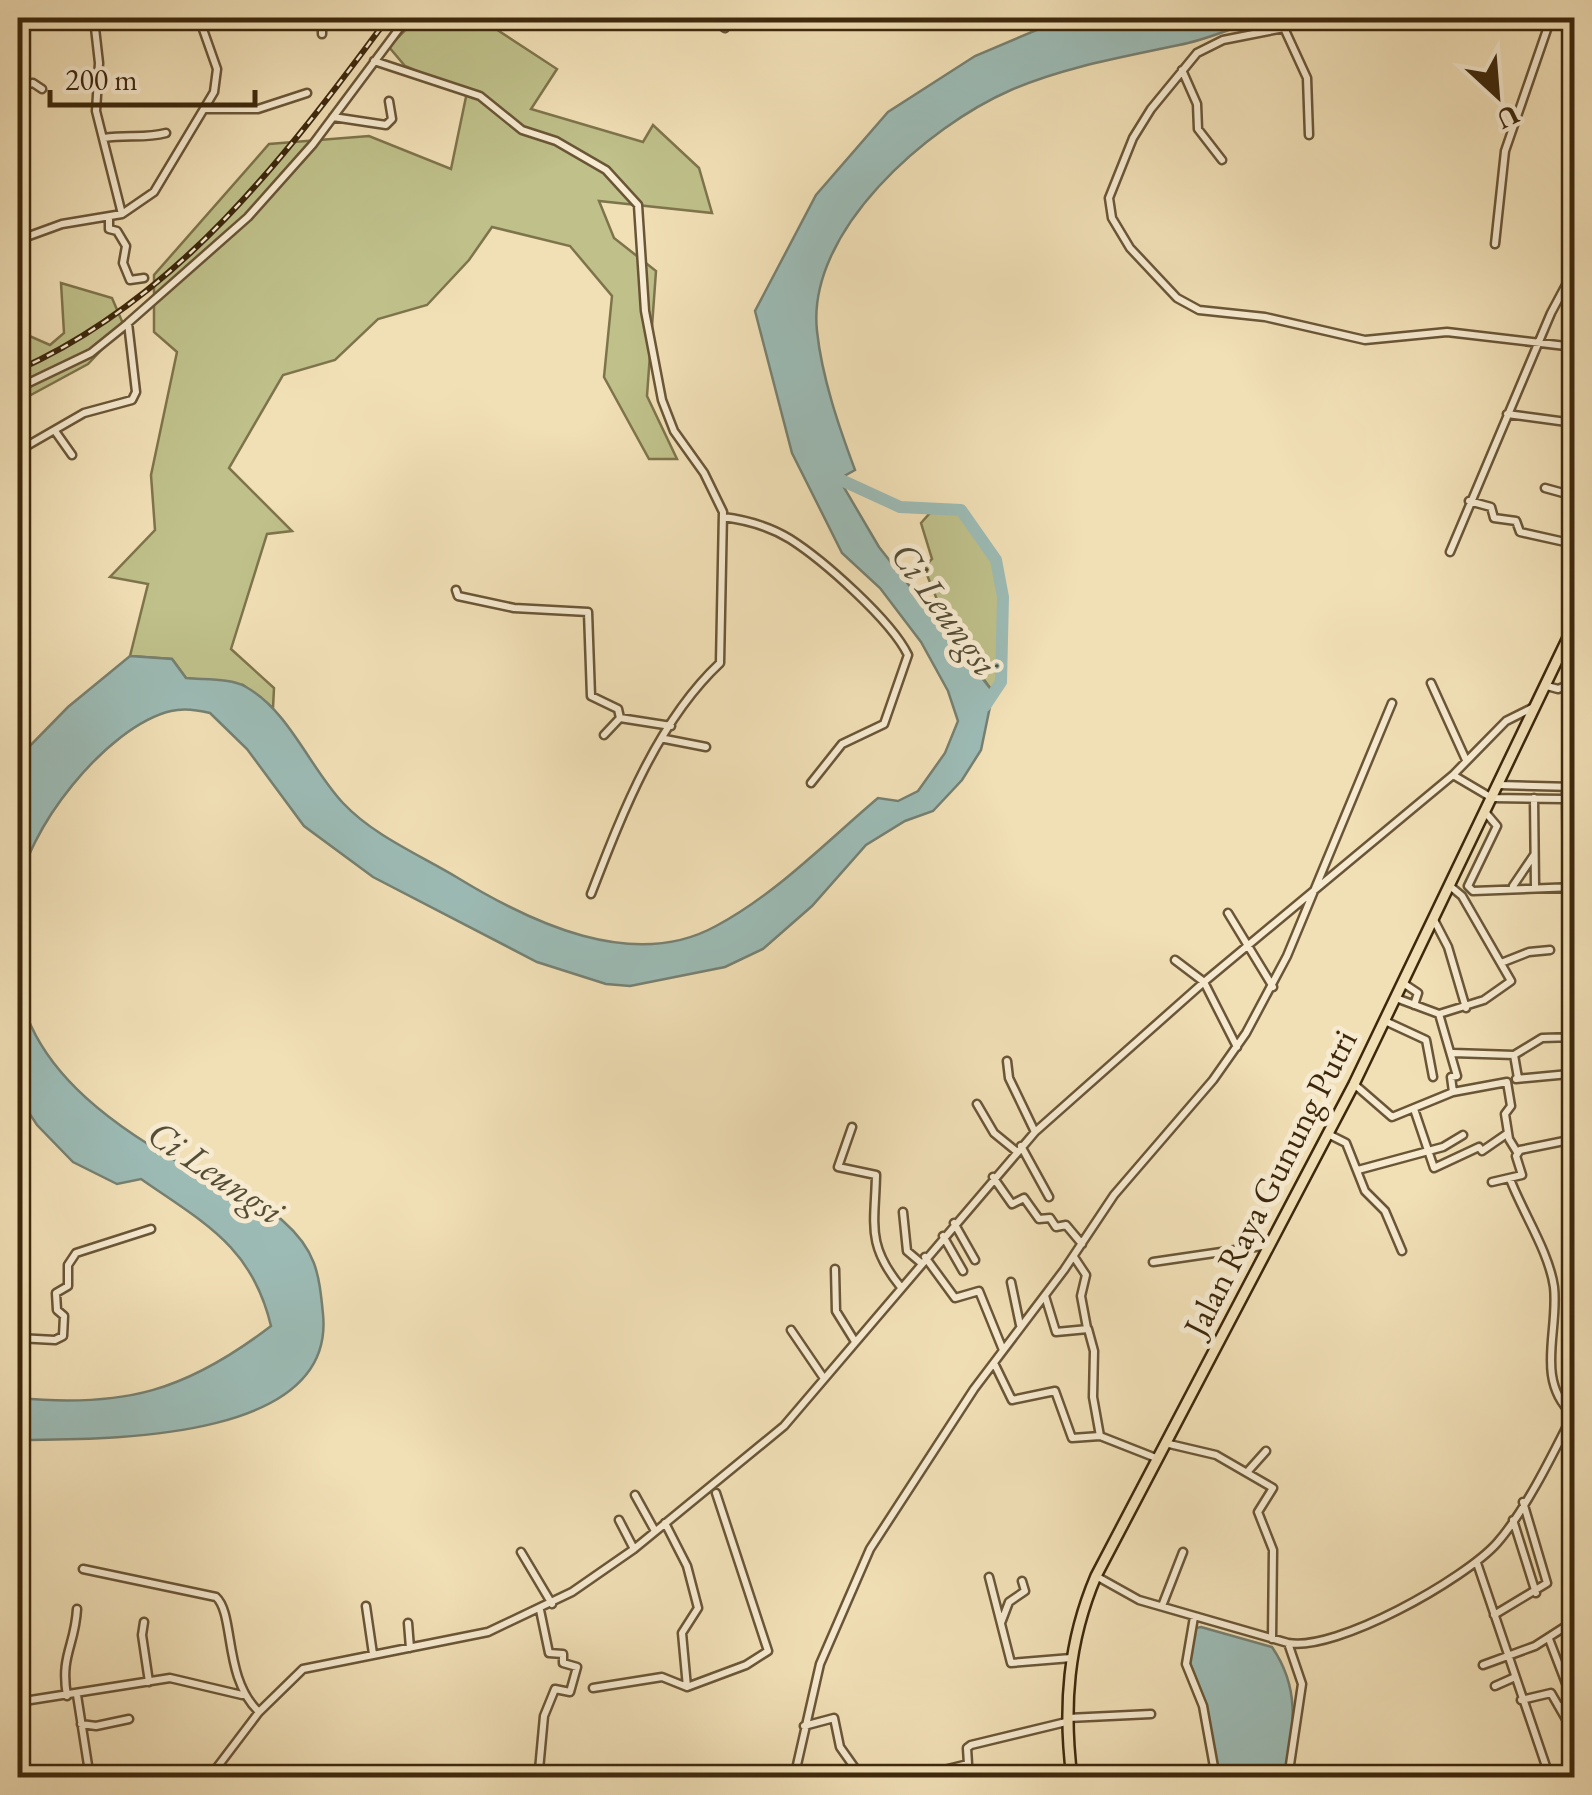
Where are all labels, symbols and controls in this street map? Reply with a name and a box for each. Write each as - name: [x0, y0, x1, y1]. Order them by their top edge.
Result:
- scale bar: [50, 45, 255, 107]
- north arrow: [1447, 45, 1547, 145]
- text: 200 m: [65, 60, 138, 99]
- text: U: [1491, 97, 1525, 138]
- water label: Ci Leungsi: [880, 532, 1012, 687]
- street label: Jalan Raya Gunung Putri: [1171, 1022, 1366, 1347]
- water label: Ci Leungsi: [139, 1108, 295, 1236]

